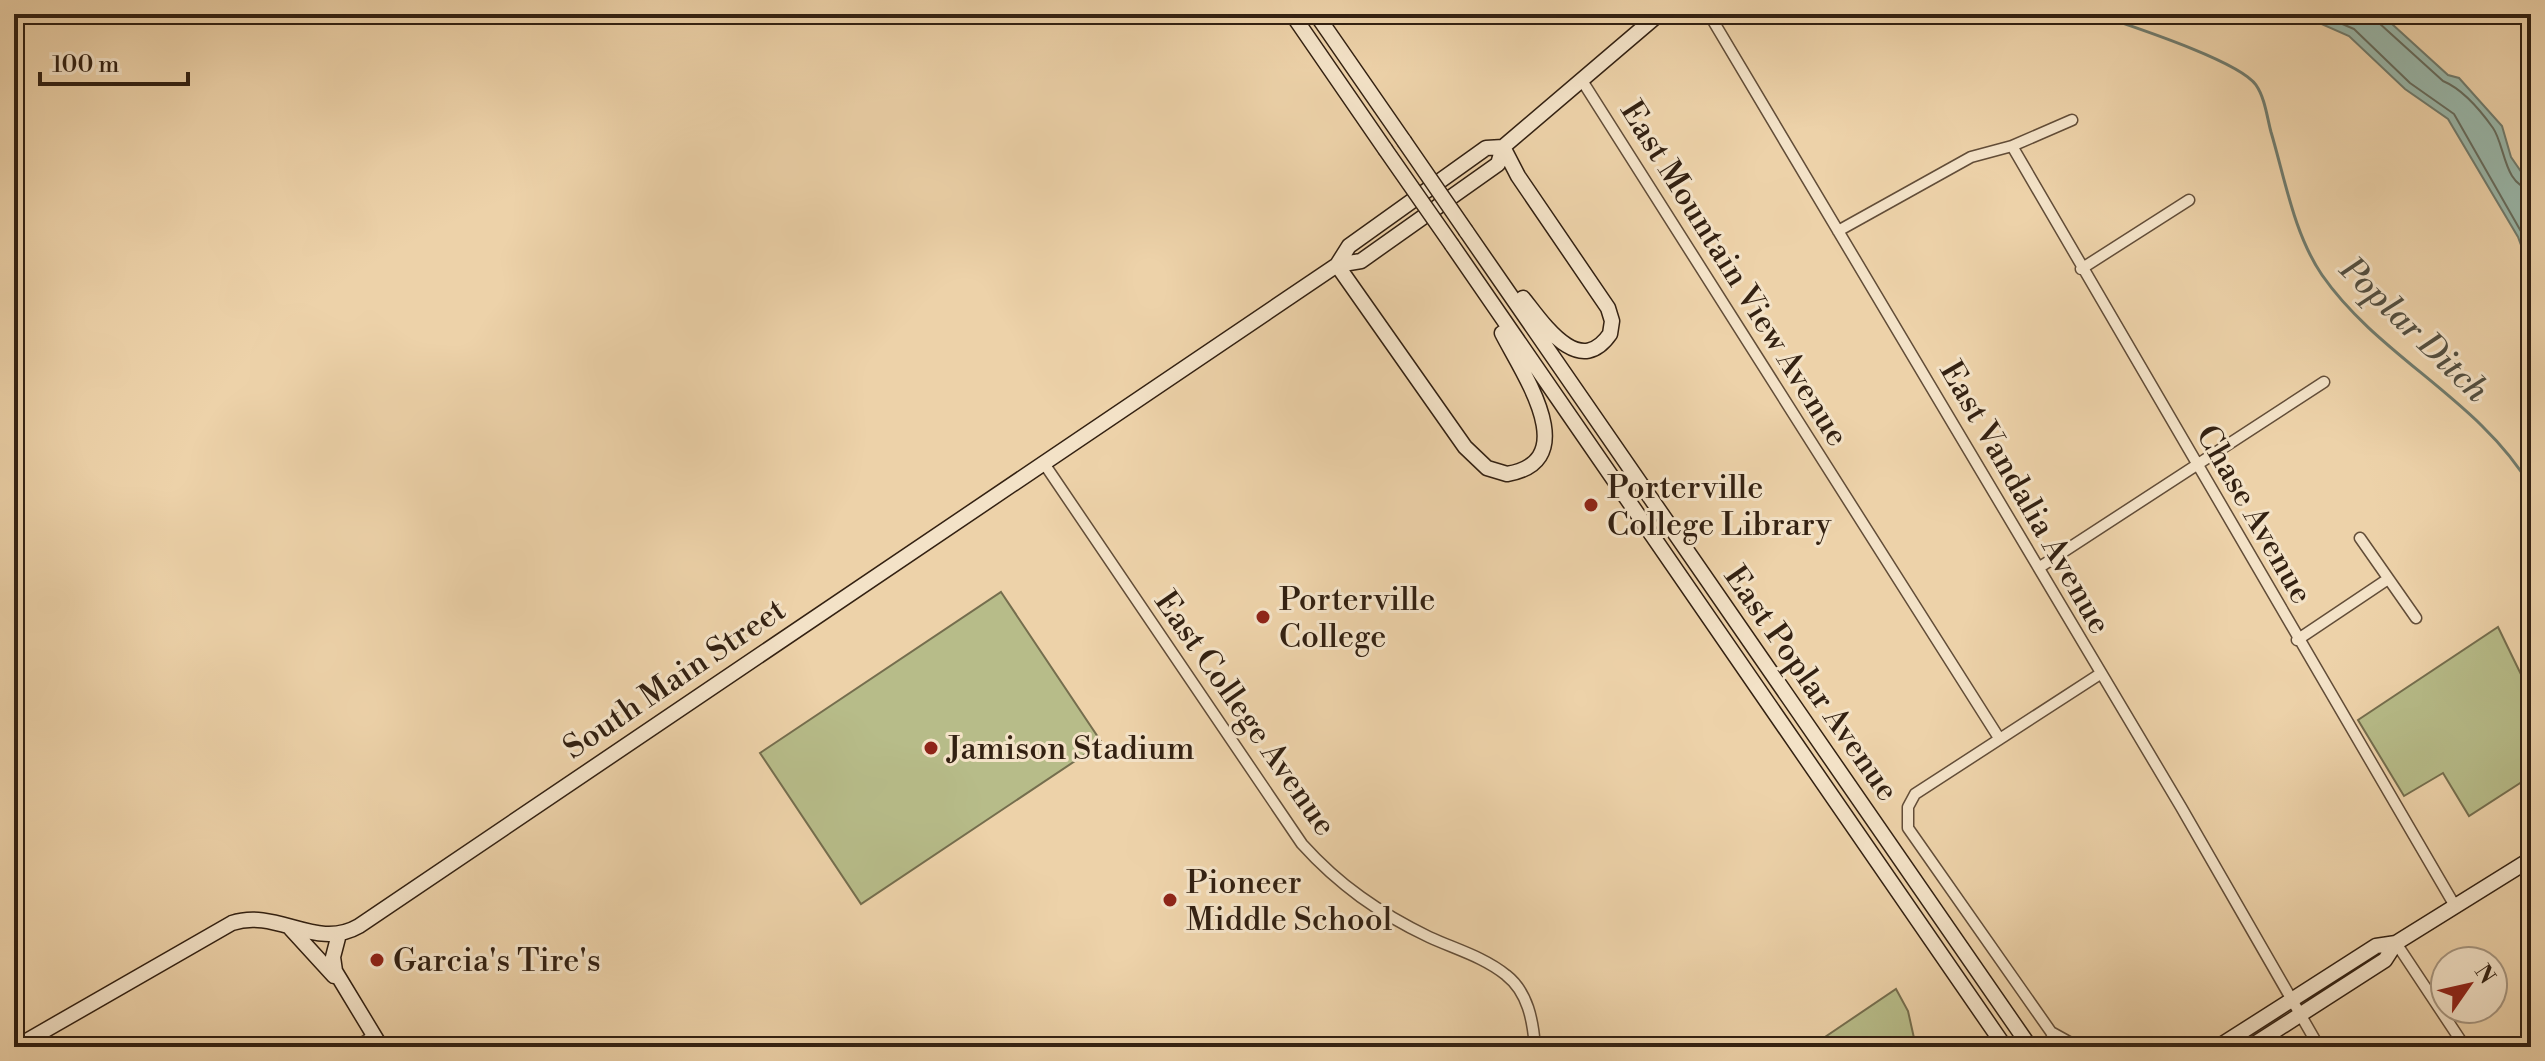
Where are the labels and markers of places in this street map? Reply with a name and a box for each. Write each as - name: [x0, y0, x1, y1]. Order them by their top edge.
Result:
- place label: Porterville College Library: [1607, 468, 1832, 545]
- marker: Porterville College Library: [1582, 496, 1600, 514]
- place label: Porterville College: [1279, 580, 1435, 657]
- marker: Porterville College: [1254, 608, 1272, 626]
- place label: Jamison Stadium: [946, 729, 1194, 769]
- marker: Jamison Stadium: [922, 739, 940, 757]
- place label: Pioneer Middle School: [1186, 863, 1393, 940]
- marker: Pioneer Middle School: [1161, 891, 1179, 909]
- place label: Garcia's Tire's: [393, 941, 601, 981]
- marker: Garcia's Tire's: [368, 951, 386, 969]

